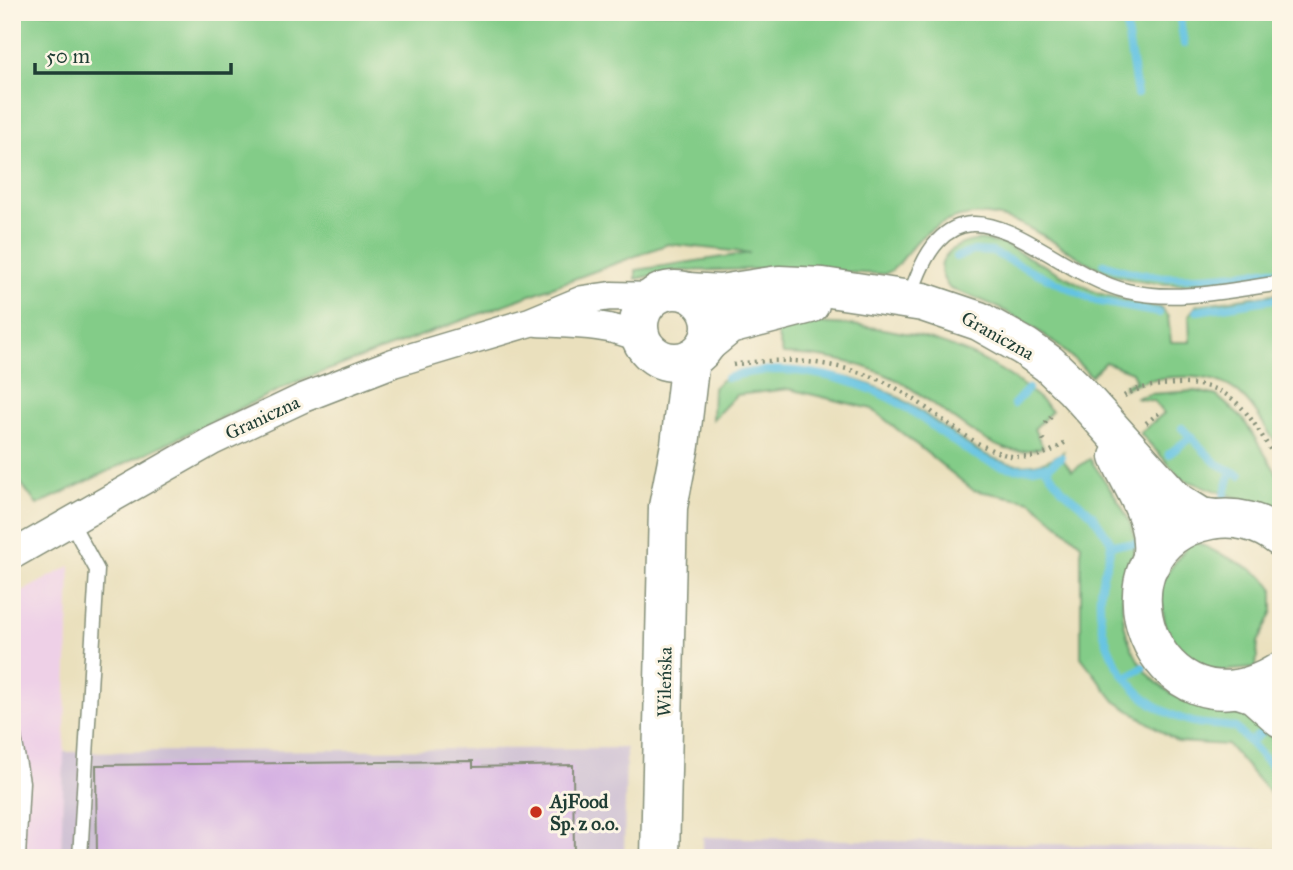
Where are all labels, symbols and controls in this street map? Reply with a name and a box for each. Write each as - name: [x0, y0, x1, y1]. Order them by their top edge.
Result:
- scale bar: [35, 32, 231, 76]
- text: 50 m: [46, 43, 91, 69]
- street label: Graniczna: [957, 306, 1039, 365]
- street label: Graniczna: [221, 390, 304, 445]
- street label: Wileńska: [652, 646, 677, 717]
- place label: AjFood Sp. z o.o.: [548, 790, 619, 836]
- marker: AjFood Sp. z o.o.: [528, 804, 544, 820]

